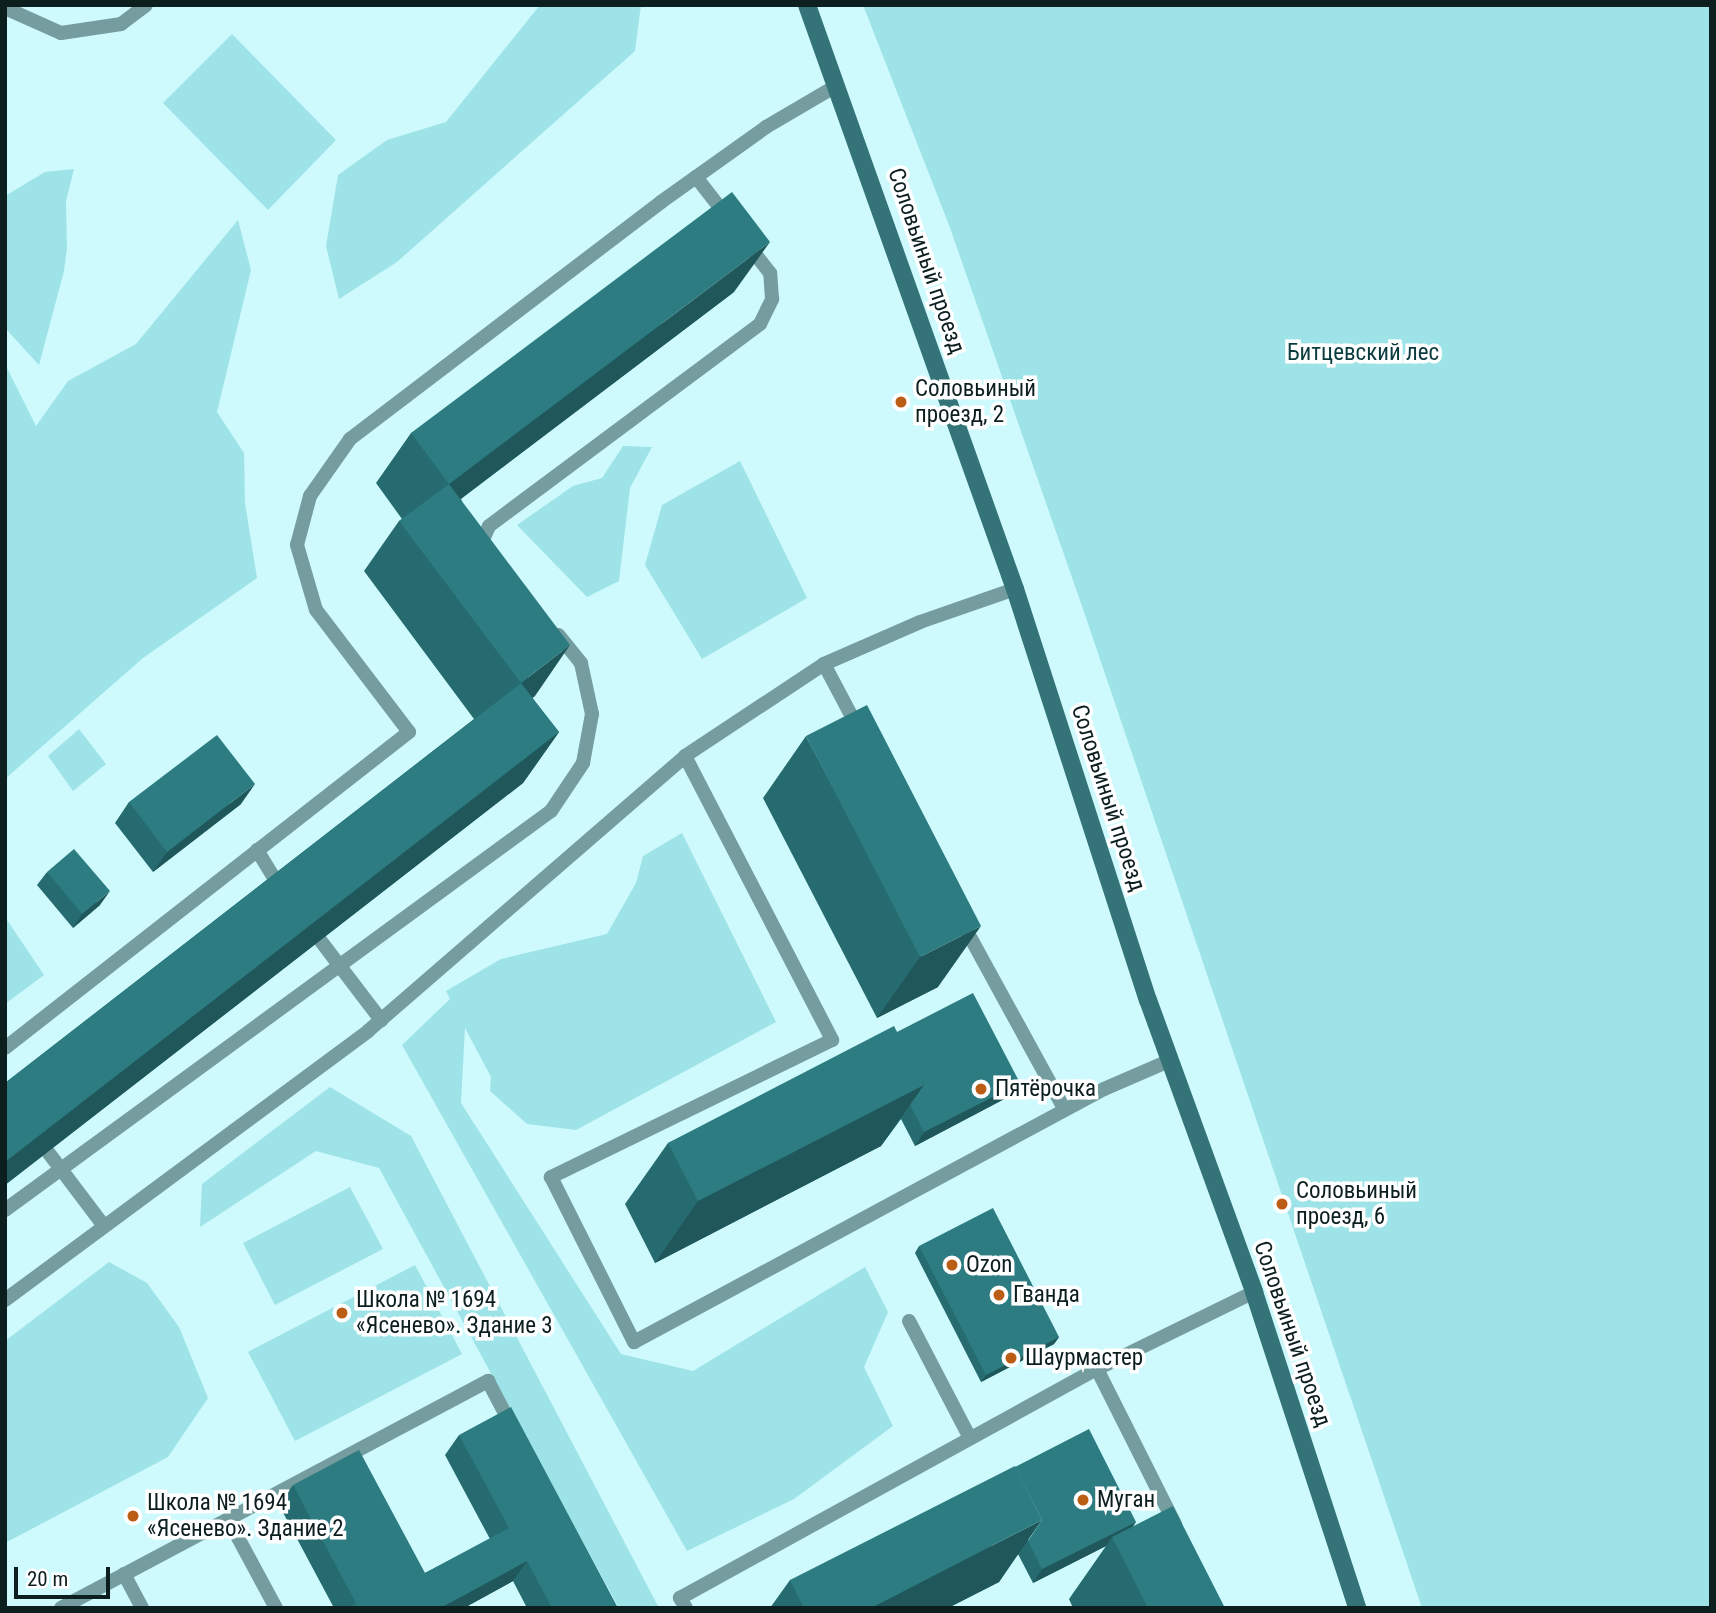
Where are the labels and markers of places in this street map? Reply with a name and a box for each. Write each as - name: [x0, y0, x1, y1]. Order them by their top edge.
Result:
- place label: Соловьиный проезд, 2: [915, 375, 1036, 429]
- marker: Соловьиный проезд, 2: [893, 394, 909, 410]
- place label: Пятёрочка: [995, 1075, 1096, 1103]
- marker: Пятёрочка: [973, 1081, 989, 1097]
- place label: Соловьиный проезд, 6: [1296, 1177, 1417, 1231]
- marker: Соловьиный проезд, 6: [1274, 1196, 1290, 1212]
- place label: Ozon: [966, 1251, 1012, 1279]
- marker: Ozon: [944, 1257, 960, 1273]
- place label: Гванда: [1013, 1281, 1080, 1309]
- place label: Школа № 1694 «Ясенево». Здание 3: [356, 1286, 553, 1340]
- marker: Гванда: [991, 1287, 1007, 1303]
- marker: Школа № 1694 «Ясенево». Здание 3: [334, 1305, 350, 1321]
- place label: Шаурмастер: [1025, 1344, 1143, 1372]
- marker: Шаурмастер: [1003, 1350, 1019, 1366]
- place label: Муган: [1097, 1486, 1155, 1514]
- place label: Школа № 1694 «Ясенево». Здание 2: [147, 1489, 344, 1543]
- marker: Муган: [1075, 1492, 1091, 1508]
- marker: Школа № 1694 «Ясенево». Здание 2: [125, 1508, 141, 1524]

